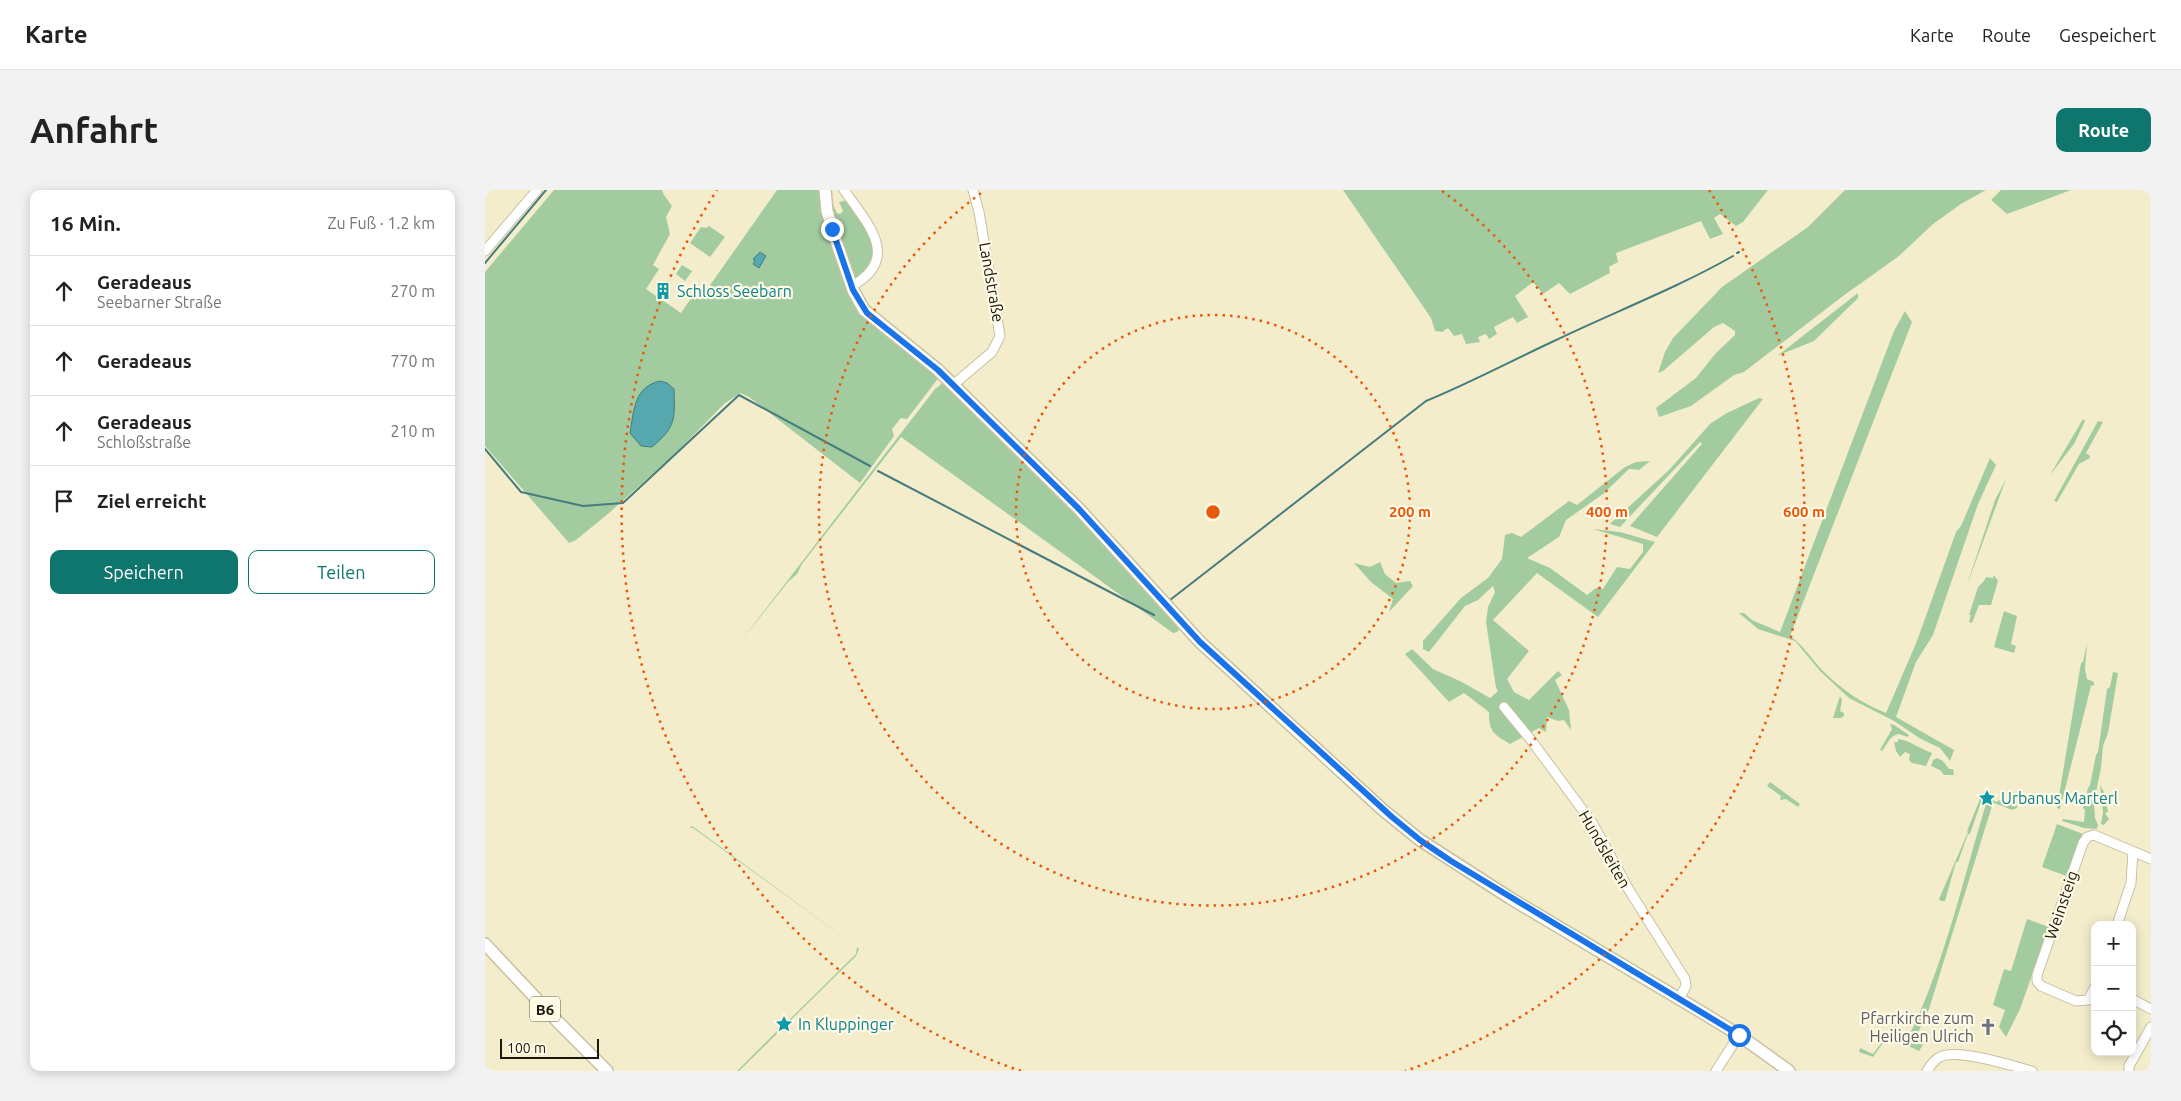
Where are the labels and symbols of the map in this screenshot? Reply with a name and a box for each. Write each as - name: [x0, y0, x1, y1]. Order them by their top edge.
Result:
- route end: [821, 218, 844, 241]
- street label: Landstraße: [976, 241, 1008, 323]
- building icon: Schloss Seebarn: [653, 281, 673, 301]
- place label: Schloss Seebarn: [677, 282, 792, 300]
- centre of rings: [1204, 503, 1222, 521]
- text: 200 m: [1389, 503, 1431, 520]
- text: 400 m: [1586, 503, 1628, 520]
- text: 600 m: [1783, 503, 1825, 520]
- place icon: Urbanus Marterl: [1977, 788, 1997, 808]
- place label: Urbanus Marterl: [2001, 789, 2118, 807]
- street label: Hundsleiten: [1575, 807, 1635, 891]
- street label: Weinsteig: [2041, 868, 2081, 942]
- road number: B6: [530, 996, 560, 1022]
- place label: Pfarrkirche zum Heiligen Ulrich: [1861, 1009, 1974, 1045]
- place icon: In Kluppinger: [774, 1014, 794, 1034]
- place label: In Kluppinger: [798, 1015, 894, 1033]
- church icon: Pfarrkirche zum Heiligen Ulrich: [1978, 1017, 1998, 1037]
- route start: [1728, 1024, 1751, 1047]
- scale bar: [500, 1036, 599, 1059]

